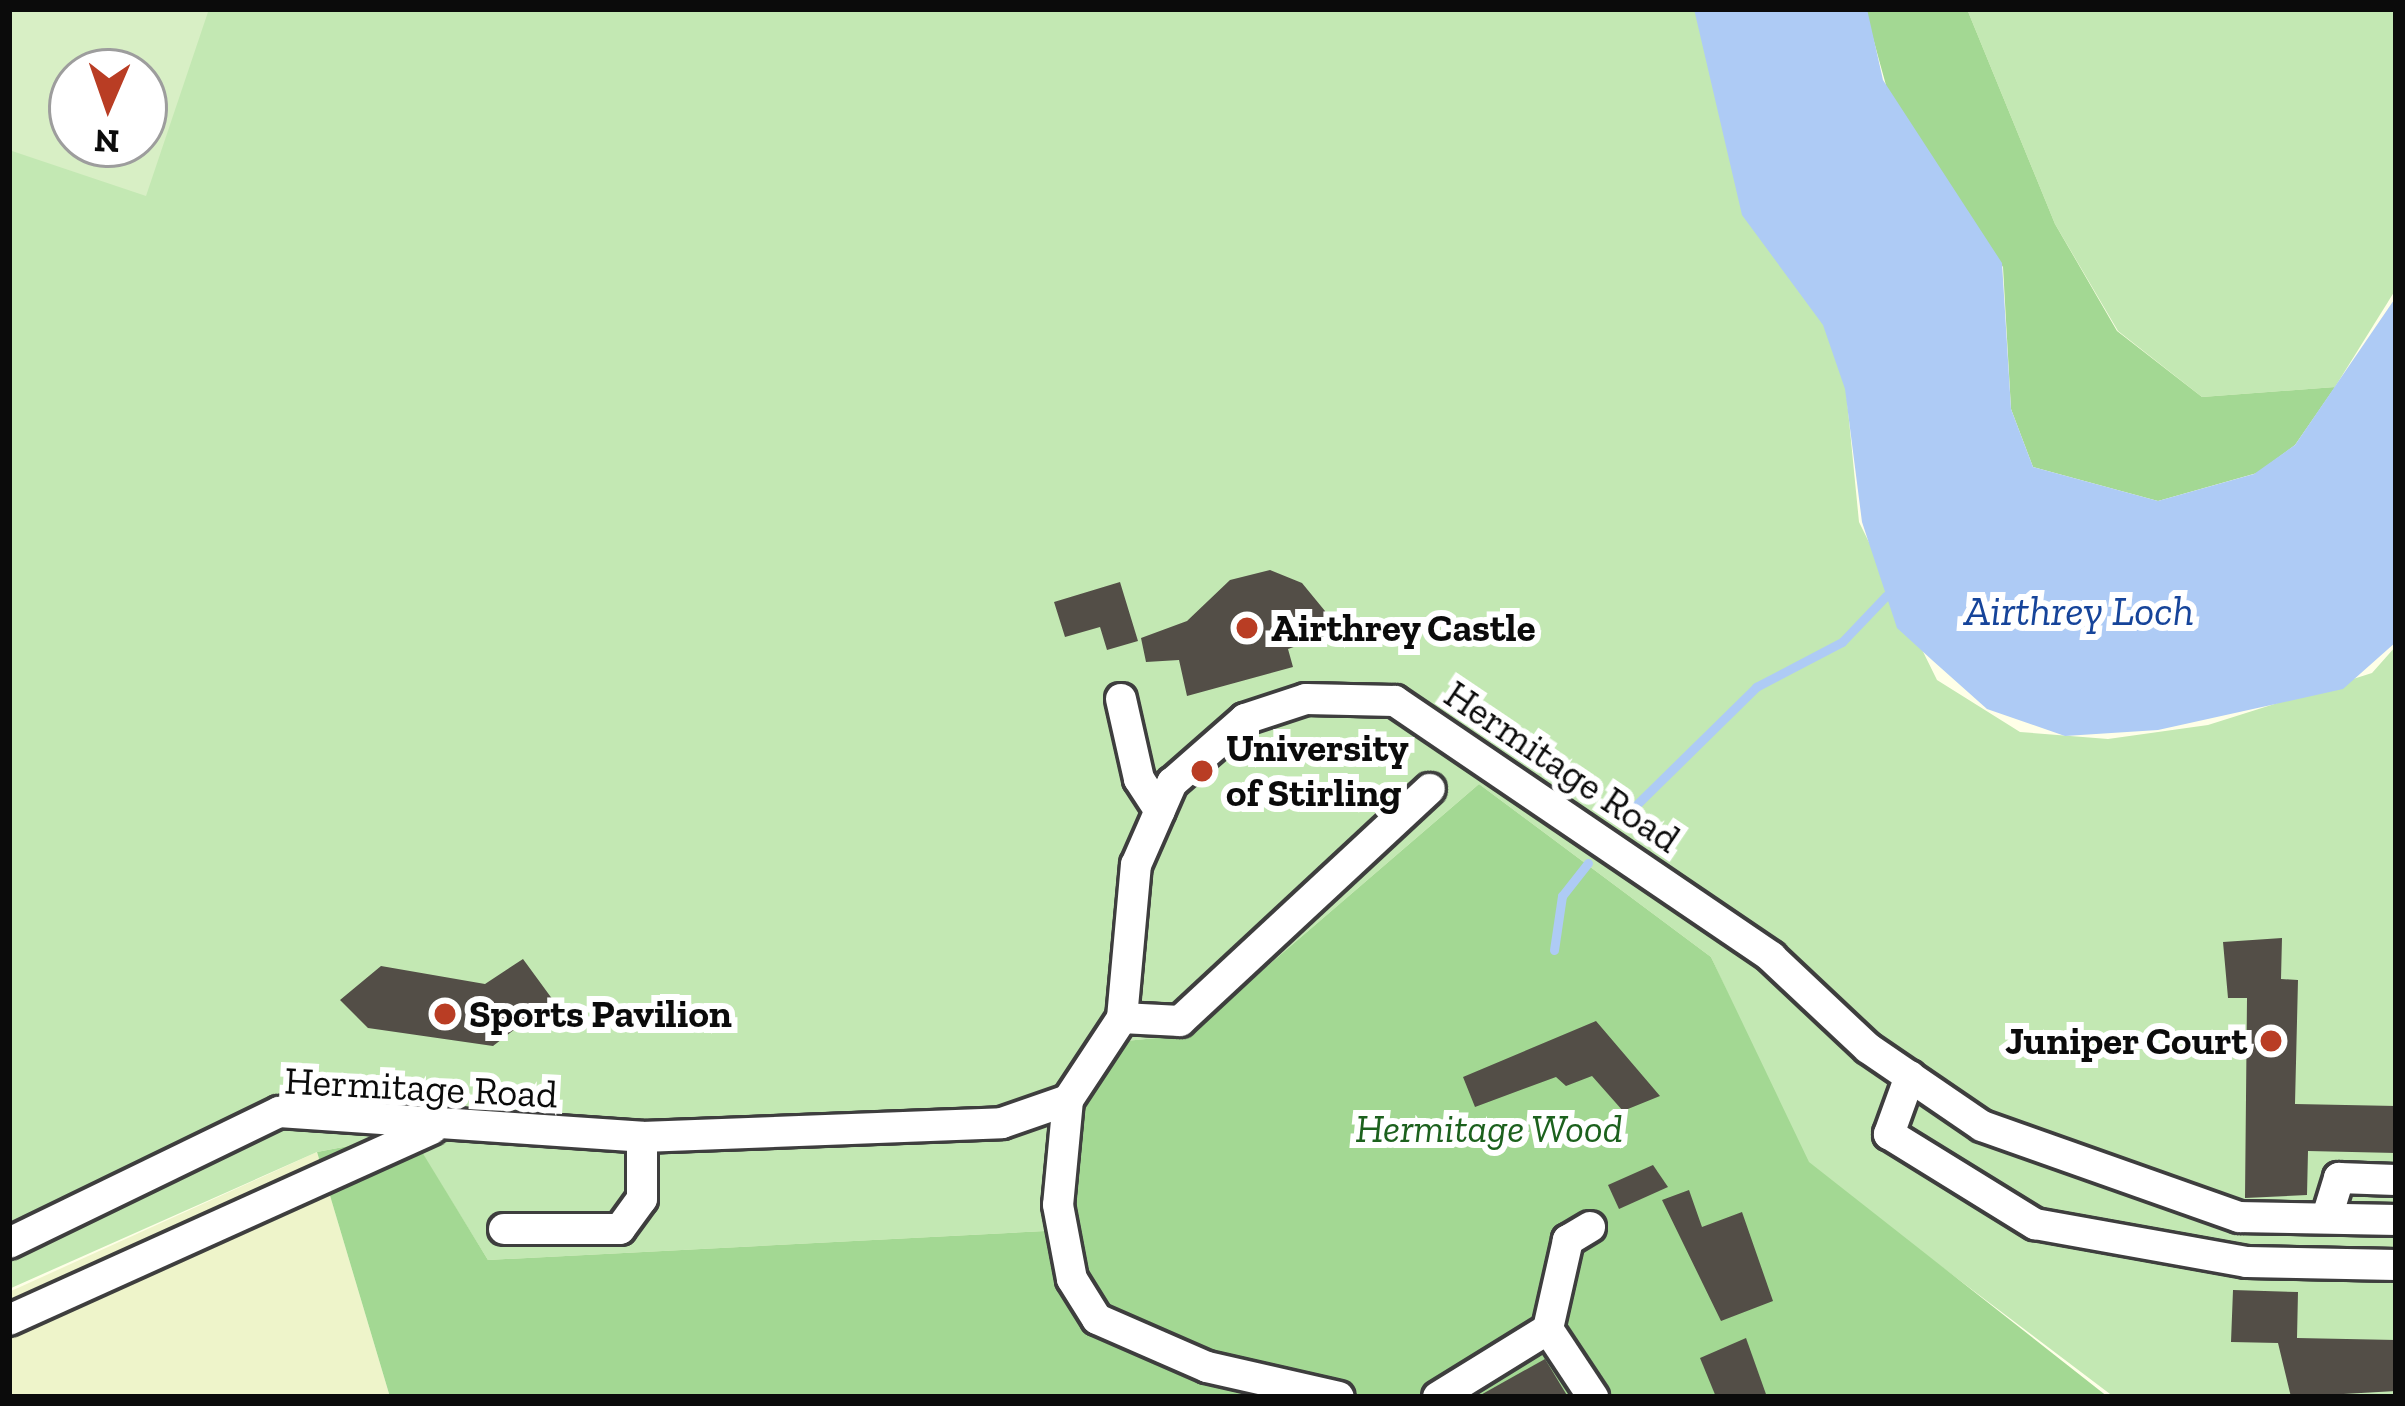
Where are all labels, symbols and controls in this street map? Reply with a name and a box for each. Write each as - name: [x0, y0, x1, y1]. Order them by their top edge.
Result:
- north arrow: [48, 48, 168, 168]
- text: N: [94, 122, 120, 161]
- water label: Airthrey Loch: [1964, 586, 2194, 636]
- place label: Airthrey Castle: [1271, 605, 1536, 651]
- marker: Airthrey Castle: [1234, 615, 1260, 641]
- street label: Hermitage Road: [1436, 671, 1688, 863]
- place label: University of Stirling: [1226, 726, 1409, 817]
- marker: University of Stirling: [1189, 758, 1215, 784]
- place label: Sports Pavilion: [469, 991, 732, 1037]
- marker: Sports Pavilion: [432, 1001, 458, 1027]
- place label: Juniper Court: [2005, 1018, 2247, 1064]
- marker: Juniper Court: [2258, 1028, 2284, 1054]
- street label: Hermitage Road: [283, 1057, 559, 1119]
- park label: Hermitage Wood: [1355, 1106, 1623, 1152]

